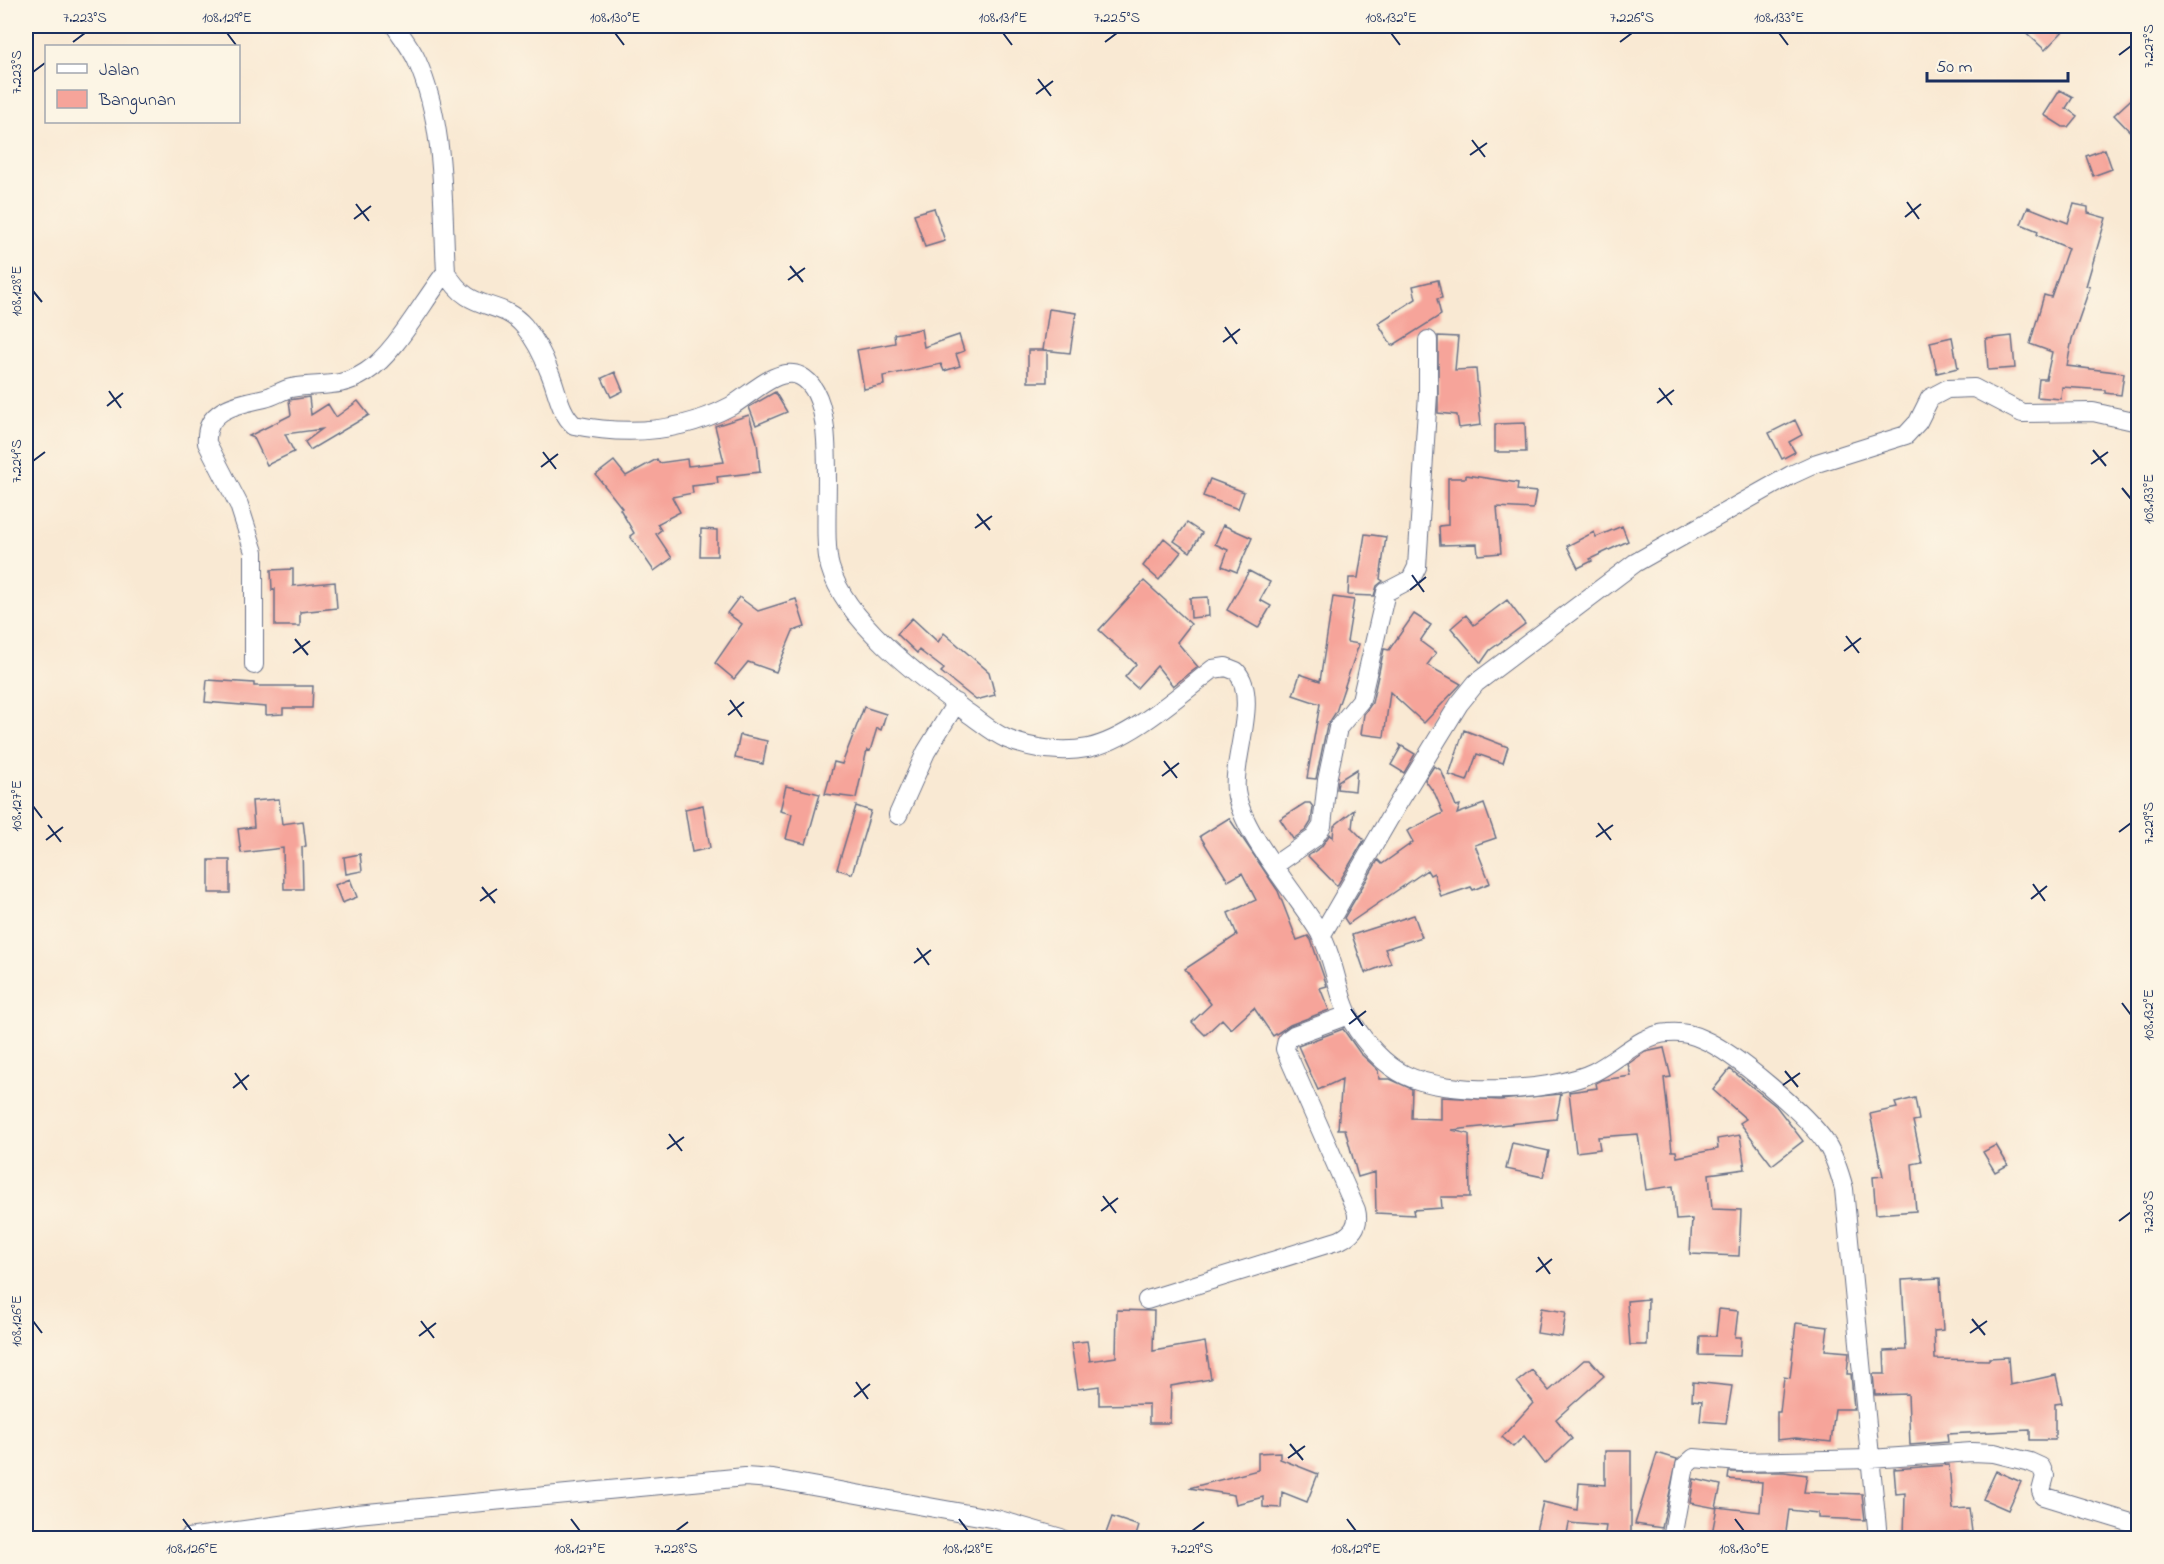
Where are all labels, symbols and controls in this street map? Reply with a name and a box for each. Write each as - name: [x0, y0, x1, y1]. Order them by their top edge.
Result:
- text: 7.223°S: [63, 7, 107, 29]
- text: 108.129°E: [202, 7, 252, 29]
- text: 108.130°E: [590, 7, 640, 29]
- text: 108.131°E: [979, 7, 1027, 29]
- text: 7.225°S: [1094, 7, 1141, 29]
- text: 108.132°E: [1365, 7, 1417, 29]
- text: 7.226°S: [1610, 7, 1655, 29]
- text: 108.133°E: [1754, 7, 1804, 29]
- text: 7.227°S: [2138, 24, 2160, 68]
- legend: [45, 45, 240, 123]
- scale bar: [1927, 45, 2068, 83]
- text: 7.223°S: [6, 50, 28, 94]
- text: 50 m: [1936, 55, 1973, 81]
- text: Jalan: [99, 58, 139, 84]
- text: Bangunan: [98, 88, 176, 115]
- text: 108.128°E: [6, 266, 28, 316]
- text: 7.224°S: [6, 439, 28, 483]
- text: 108.133°E: [2138, 474, 2160, 524]
- text: 108.127°E: [6, 780, 28, 832]
- text: 7.229°S: [2138, 801, 2160, 844]
- text: 108.132°E: [2138, 989, 2160, 1041]
- text: 7.230°S: [2138, 1190, 2160, 1234]
- text: 108.126°E: [6, 1295, 28, 1347]
- text: 108.126°E: [166, 1538, 218, 1560]
- text: 108.127°E: [554, 1538, 606, 1560]
- text: 7.228°S: [654, 1538, 698, 1560]
- text: 108.128°E: [943, 1538, 993, 1560]
- text: 7.229°S: [1171, 1538, 1214, 1560]
- text: 108.129°E: [1331, 1538, 1381, 1560]
- text: 108.130°E: [1719, 1538, 1769, 1560]

